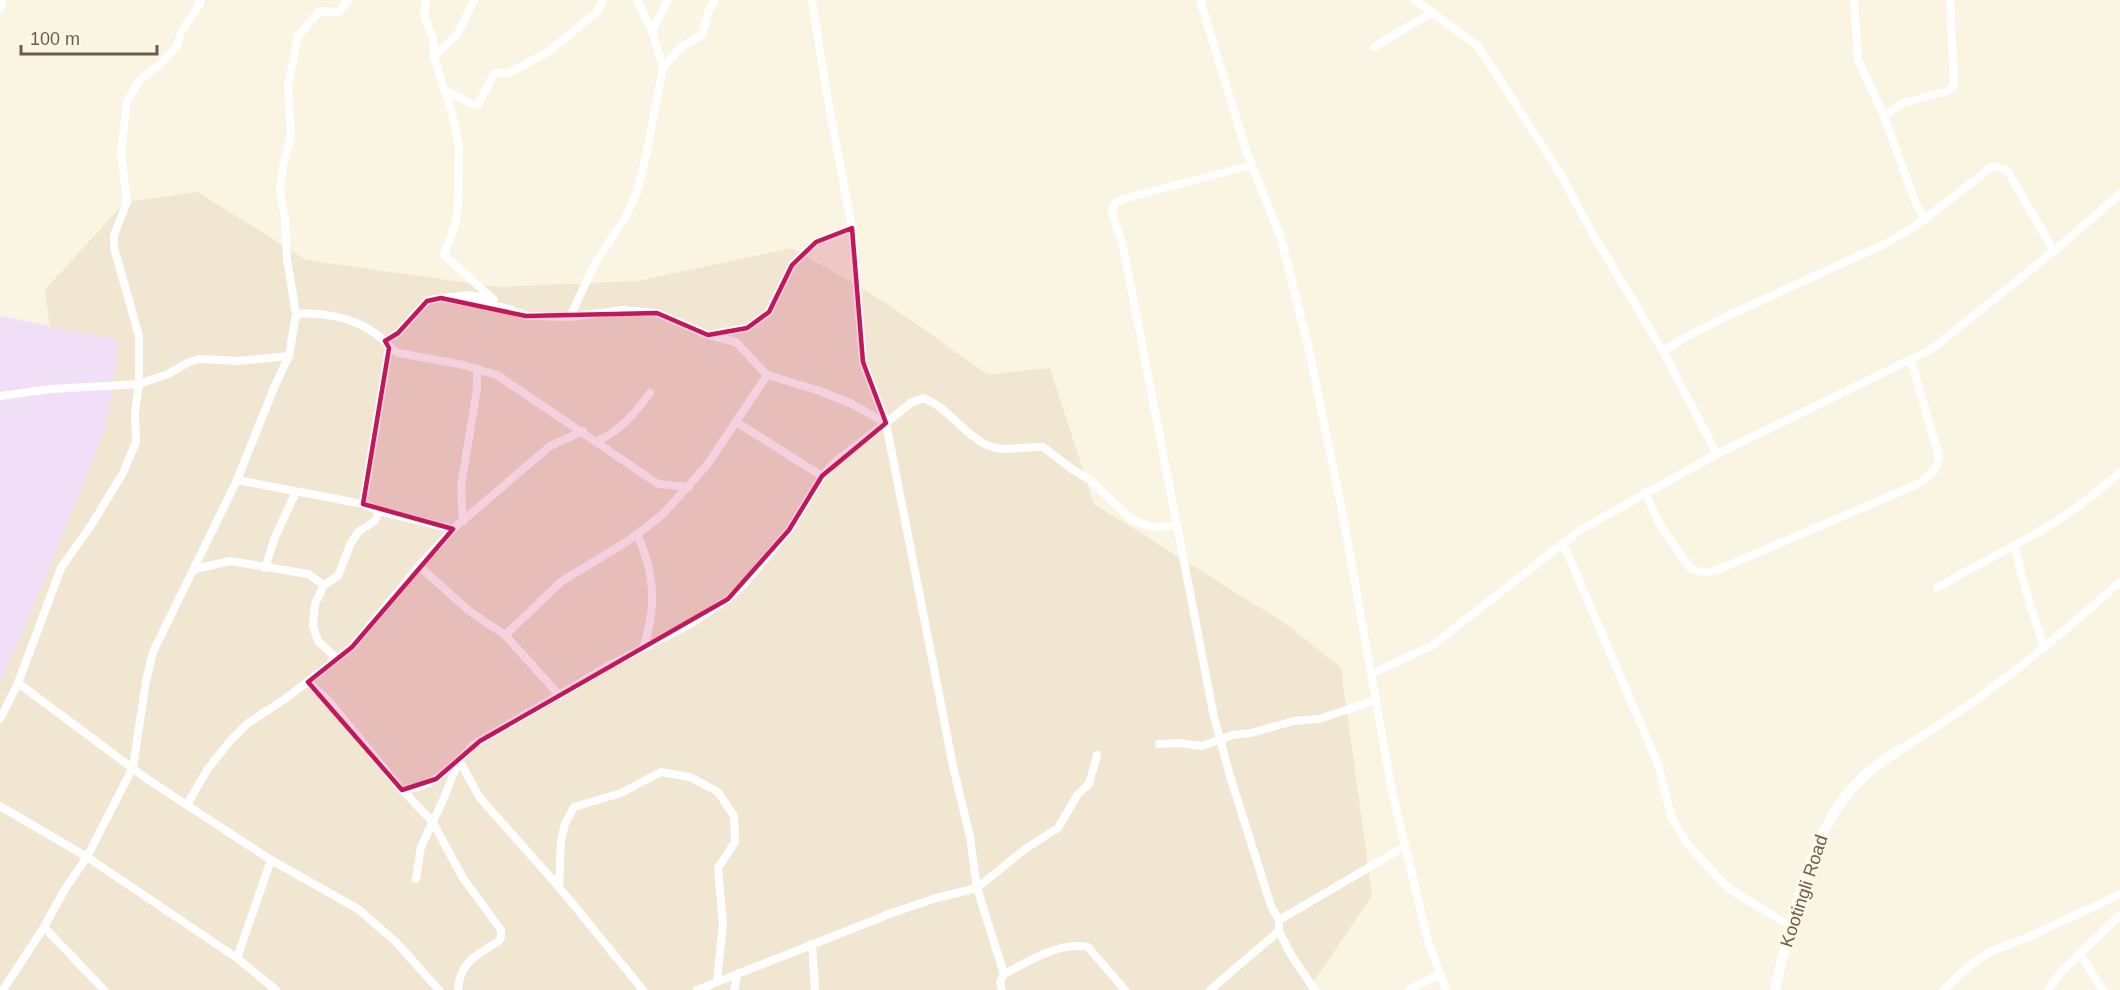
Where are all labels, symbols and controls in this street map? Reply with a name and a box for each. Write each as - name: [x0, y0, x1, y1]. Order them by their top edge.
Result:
- scale bar: [21, 18, 158, 56]
- text: 100 m: [30, 29, 80, 49]
- street label: Kootingli Road: [1776, 832, 1832, 950]

